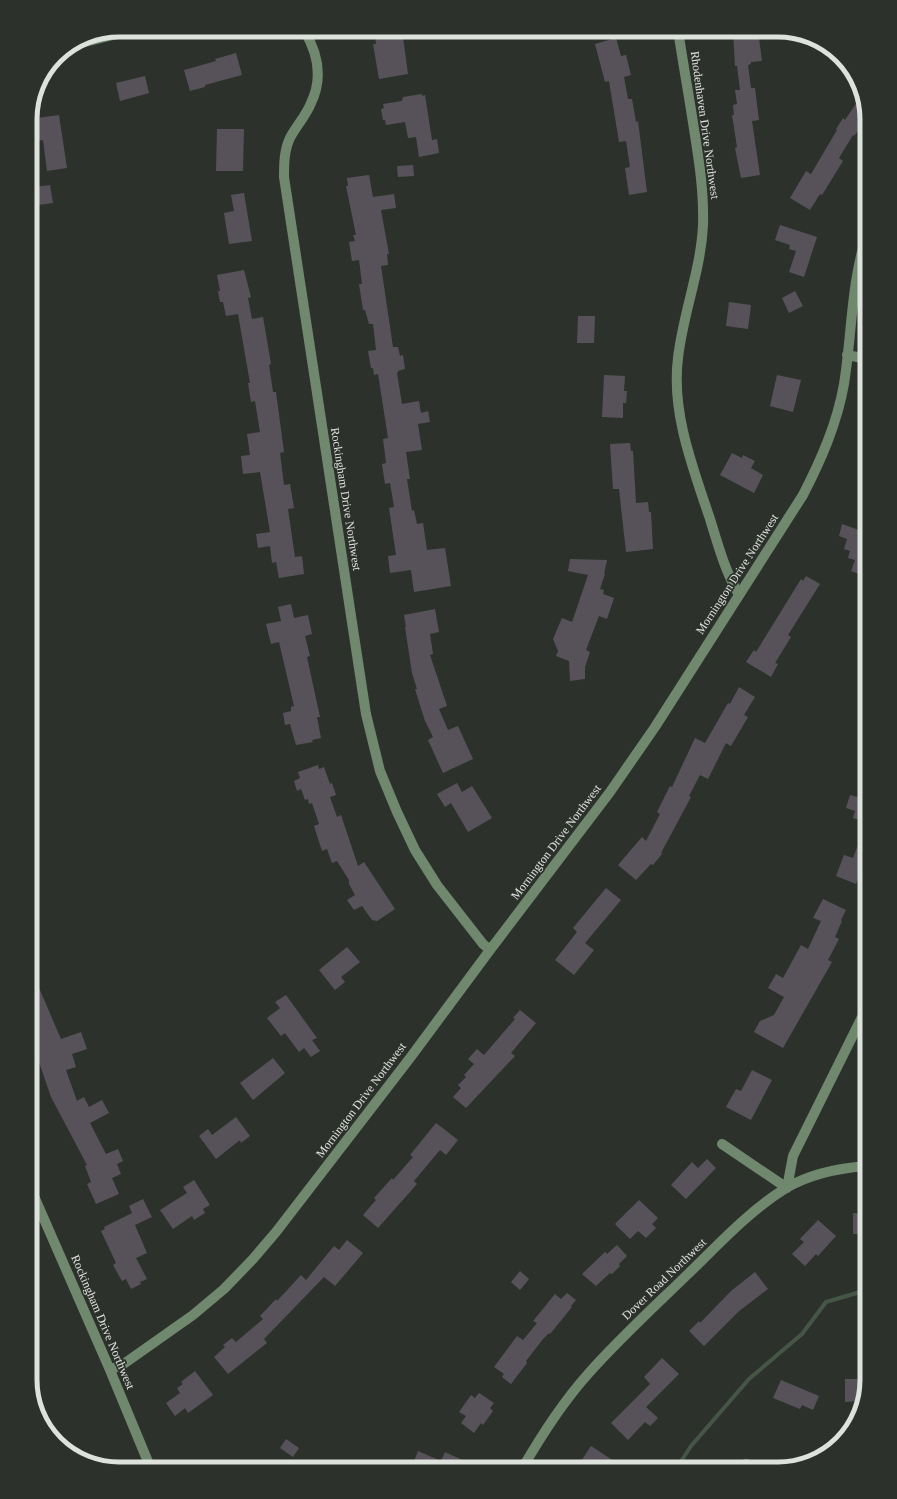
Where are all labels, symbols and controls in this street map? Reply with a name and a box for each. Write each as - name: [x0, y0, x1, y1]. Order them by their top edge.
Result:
- street label: Rhodenhaven Drive Northwest: [688, 50, 722, 201]
- street label: Rockingham Drive Northwest: [328, 426, 364, 572]
- street label: Mornington Drive Northwest: [693, 511, 782, 637]
- street label: Mornington Drive Northwest: [508, 781, 604, 902]
- street label: Mornington Drive Northwest: [313, 1039, 409, 1160]
- street label: Dover Road Northwest: [619, 1235, 709, 1323]
- street label: Rockingham Drive Northwest: [68, 1253, 138, 1392]

